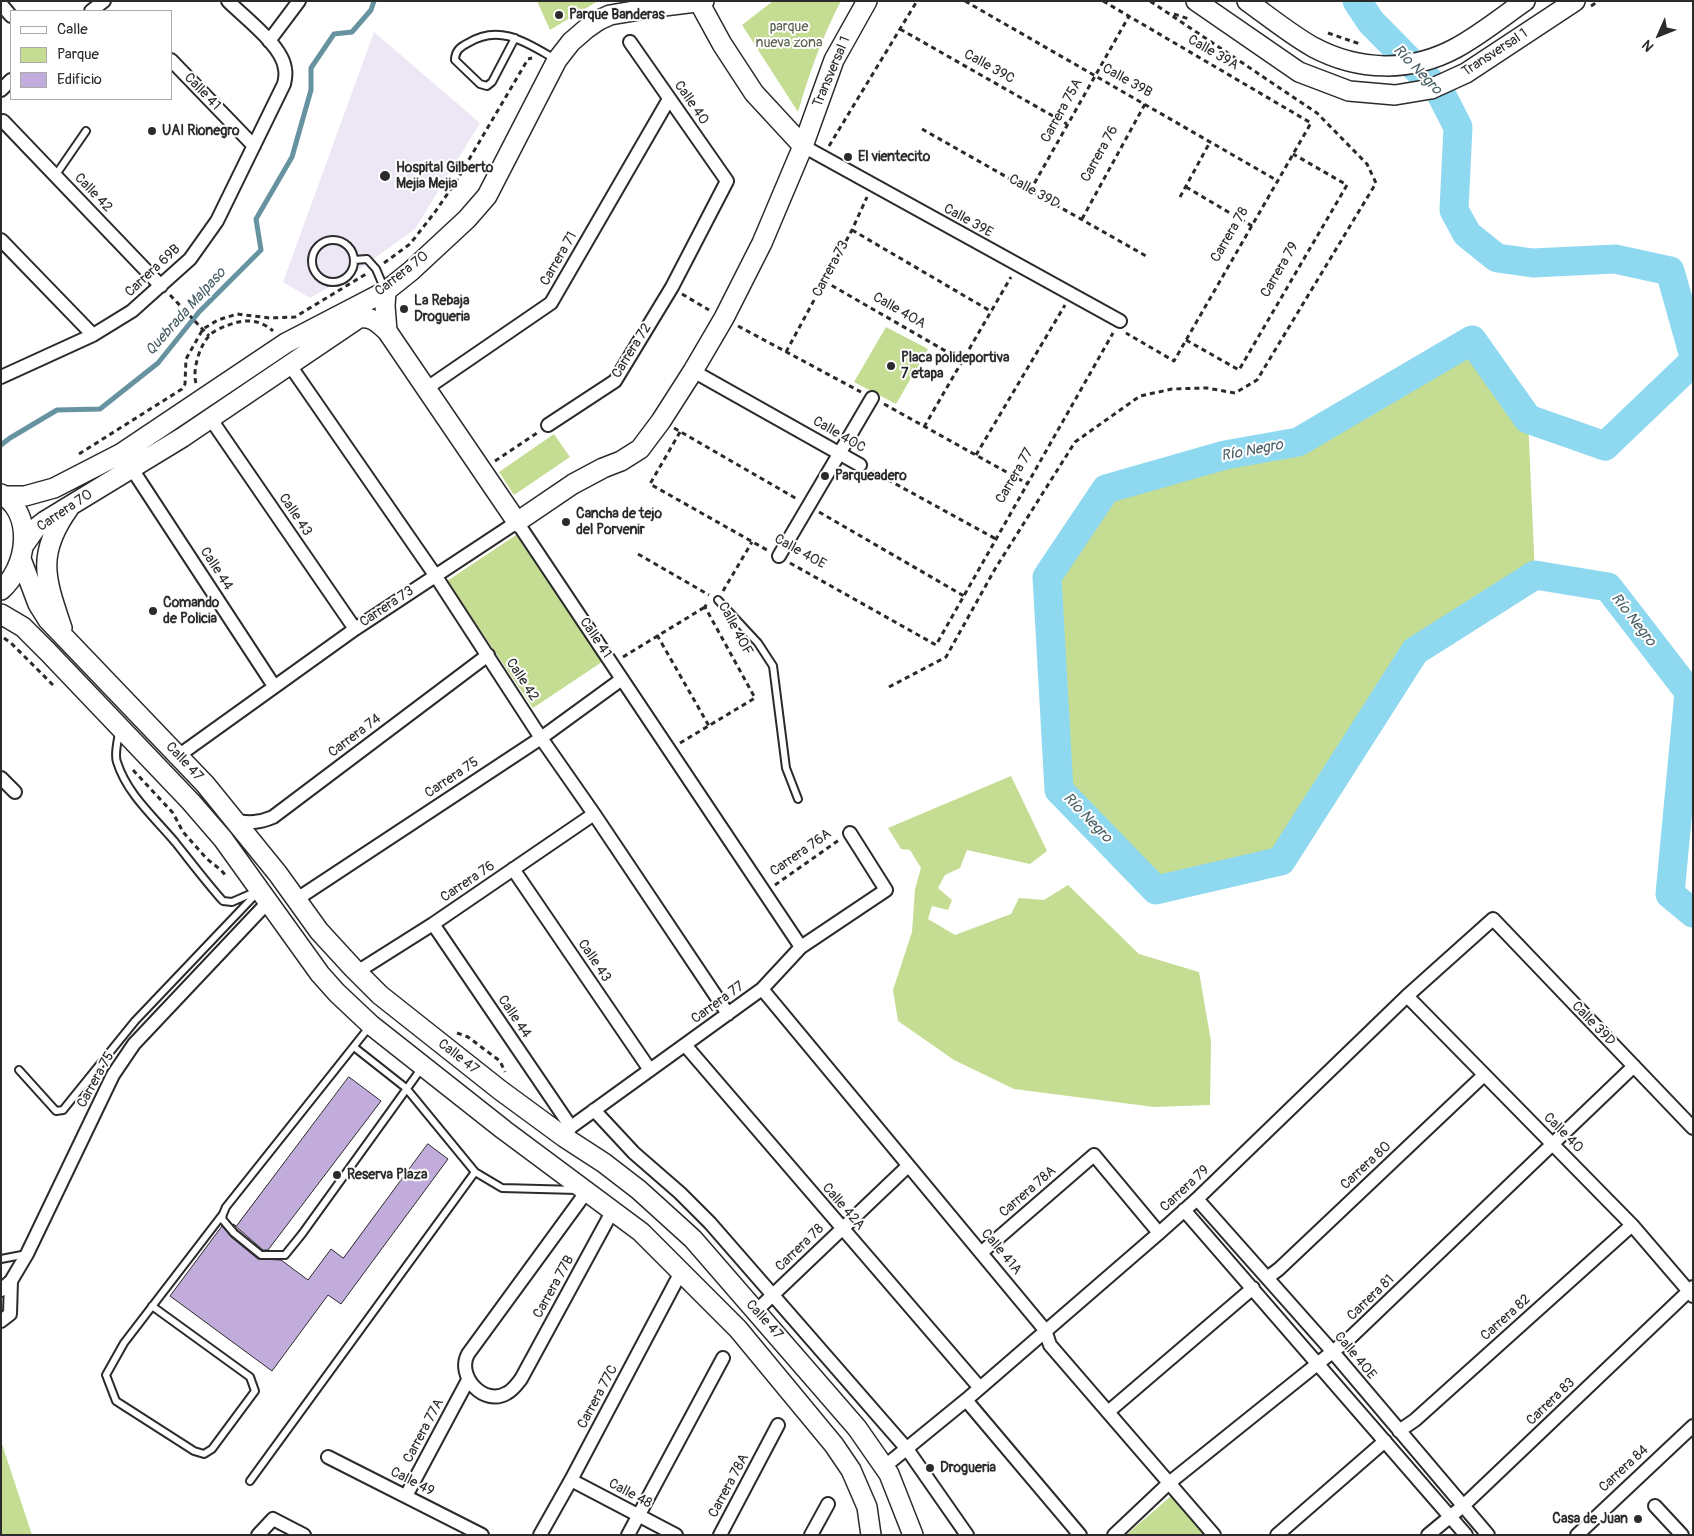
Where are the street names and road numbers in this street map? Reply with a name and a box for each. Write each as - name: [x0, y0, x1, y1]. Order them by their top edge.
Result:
- street label: Transversal 1: [1459, 25, 1531, 81]
- street label: Calle 39A: [1185, 32, 1241, 74]
- street label: Transversal 1: [810, 34, 854, 110]
- street label: Calle 39C: [961, 46, 1017, 88]
- street label: Calle 39B: [1099, 60, 1155, 102]
- street label: Calle 41: [180, 70, 224, 114]
- street label: Carrera 75A: [1038, 76, 1086, 146]
- street label: Calle 40: [670, 78, 712, 128]
- street label: Carrera 76: [1078, 123, 1122, 185]
- street label: Calle 42: [70, 170, 116, 216]
- street label: Calle 39D: [1006, 171, 1062, 213]
- street label: Calle 39E: [940, 201, 996, 241]
- street label: Carrera 78: [1208, 204, 1252, 266]
- street label: Carrera 71: [537, 229, 581, 289]
- street label: Carrera 73: [809, 238, 853, 300]
- street label: Carrera 79: [1257, 239, 1303, 301]
- street label: Carrera 69B: [122, 241, 184, 301]
- street label: Carrera 70: [372, 248, 432, 300]
- street label: Calle 40A: [869, 289, 929, 333]
- street label: Carrera 72: [609, 320, 655, 382]
- street label: Calle 40C: [810, 413, 868, 457]
- street label: Carrera 77: [992, 445, 1038, 507]
- street label: Carrera 70: [34, 486, 96, 536]
- street label: Calle 43: [275, 491, 315, 539]
- street label: Calle 40E: [771, 531, 829, 573]
- street label: Calle 44: [196, 544, 236, 594]
- street label: Carrera 73: [357, 583, 417, 631]
- street label: Calle 40F: [714, 600, 756, 658]
- street label: Calle 41: [575, 615, 615, 661]
- street label: Calle 42: [502, 655, 542, 705]
- street label: Carrera 74: [325, 711, 385, 761]
- street label: Calle 47: [162, 739, 206, 785]
- street label: Carrera 75: [422, 754, 482, 802]
- street label: Carrera 76A: [767, 826, 835, 880]
- street label: Carrera 76: [438, 858, 498, 906]
- street label: Calle 43: [574, 937, 614, 985]
- street label: Carrera 77: [688, 978, 748, 1028]
- street label: Calle 44: [494, 992, 534, 1042]
- street label: Calle 39D: [1568, 998, 1618, 1050]
- street label: Calle 47: [434, 1036, 482, 1078]
- street label: Carrera 75: [74, 1049, 118, 1111]
- street label: Calle 40: [1540, 1110, 1586, 1156]
- street label: Carrera 80: [1337, 1138, 1395, 1194]
- street label: Carrera 79: [1157, 1162, 1213, 1216]
- street label: Carrera 78A: [996, 1163, 1060, 1221]
- street label: Calle 42A: [818, 1180, 868, 1234]
- street label: Carrera 78: [772, 1221, 828, 1275]
- street label: Calle 41A: [977, 1226, 1025, 1278]
- street label: Carrera 77B: [530, 1253, 578, 1321]
- street label: Carrera 81: [1344, 1272, 1398, 1324]
- street label: Carrera 82: [1478, 1291, 1534, 1345]
- street label: Calle 47: [742, 1297, 786, 1343]
- street label: Calle 40E: [1330, 1329, 1380, 1383]
- street label: Carrera 77C: [574, 1362, 622, 1432]
- street label: Carrera 83: [1523, 1375, 1579, 1429]
- street label: Carrera 77A: [400, 1396, 448, 1466]
- street label: Carrera 84: [1596, 1442, 1652, 1496]
- street label: Carrera 78A: [705, 1451, 753, 1521]
- street label: Calle 49: [387, 1464, 437, 1500]
- street label: Calle 48: [605, 1476, 655, 1512]

